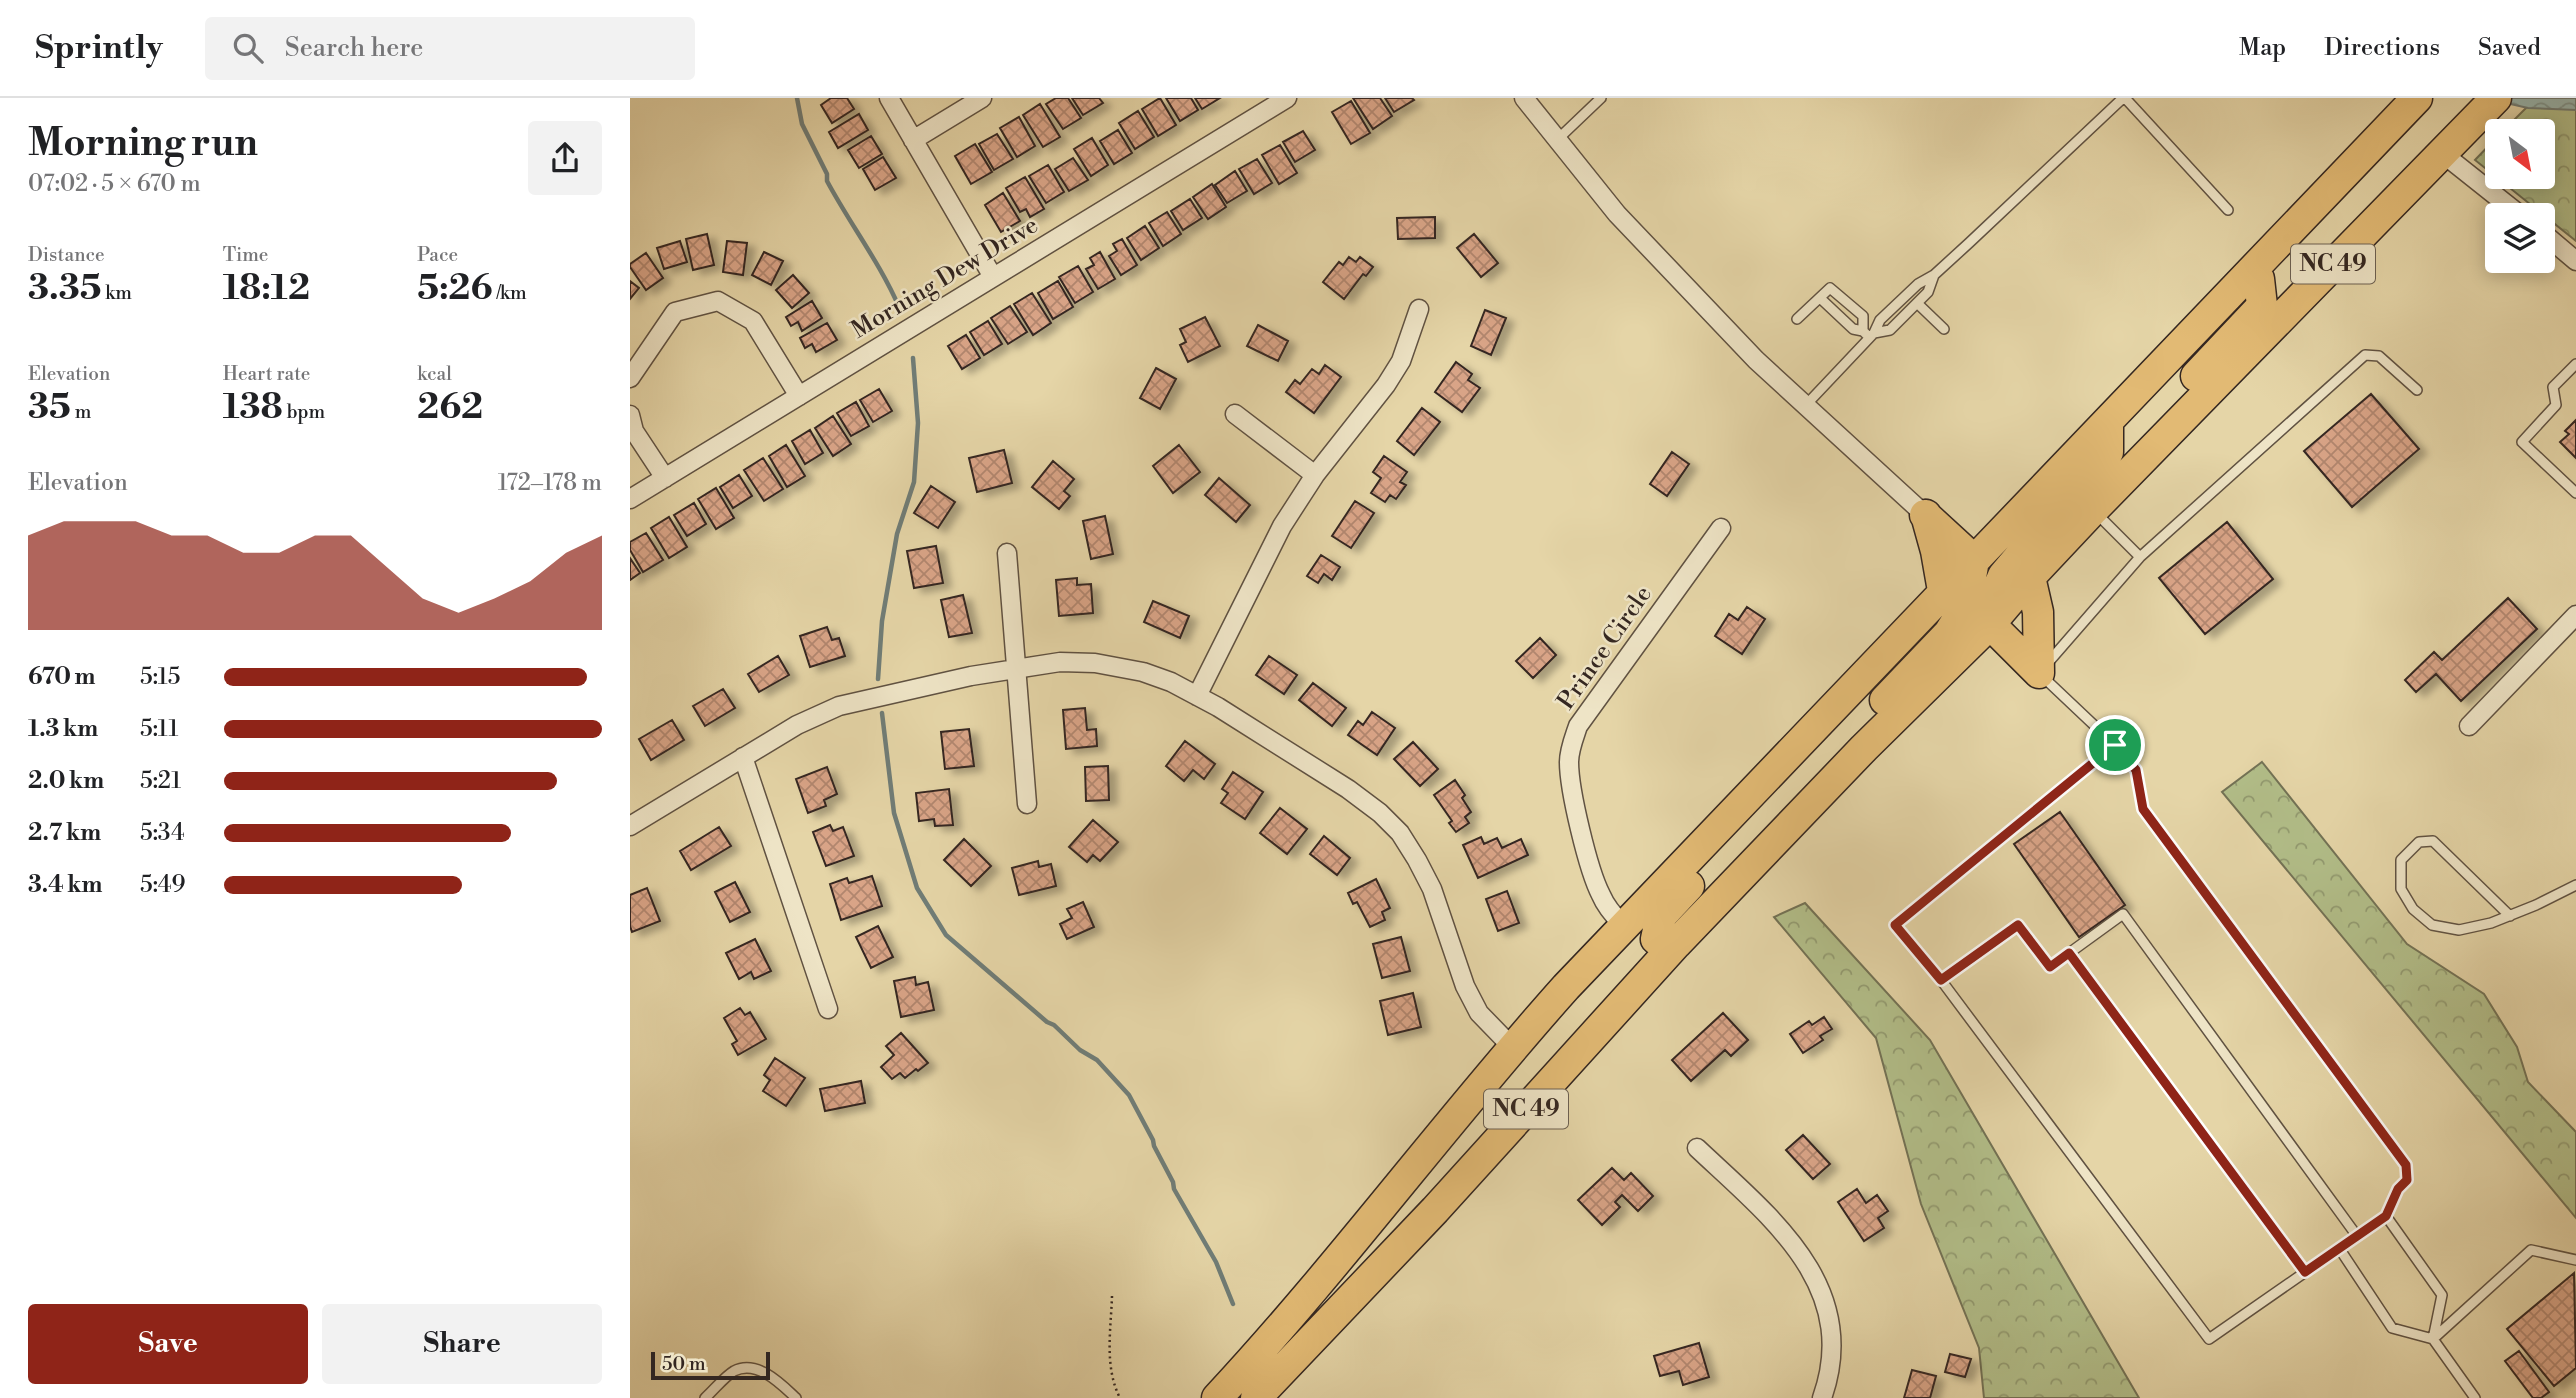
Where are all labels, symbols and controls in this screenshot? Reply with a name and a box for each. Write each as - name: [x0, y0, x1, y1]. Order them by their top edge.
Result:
- search box: [205, 17, 695, 80]
- text: Sprintly: [35, 28, 163, 69]
- icon: search: [229, 29, 267, 67]
- text: Search here: [285, 32, 423, 64]
- text: Map: [2239, 33, 2286, 63]
- text: Directions: [2324, 33, 2440, 63]
- text: Saved: [2478, 33, 2541, 63]
- north arrow: [2485, 119, 2555, 189]
- map controls: [2485, 119, 2555, 273]
- text: Morning run: [28, 120, 258, 167]
- button: share: [528, 121, 602, 195]
- text: 07:02 · 5 × 670 m: [28, 170, 201, 198]
- button: layers: [2485, 203, 2555, 273]
- street label: Morning Dew Drive: [846, 210, 1044, 346]
- text: Distance: [28, 243, 105, 267]
- text: Time: [223, 243, 268, 267]
- text: Pace: [417, 243, 458, 267]
- road number: NC 49: [2291, 244, 2375, 284]
- text: 3.35: [28, 267, 101, 310]
- text: 18:12: [223, 267, 310, 310]
- text: 5:26: [417, 267, 493, 310]
- text: km: [101, 281, 132, 305]
- text: /km: [493, 281, 527, 305]
- text: Elevation: [28, 362, 110, 386]
- text: Heart rate: [223, 362, 310, 386]
- text: kcal: [417, 362, 452, 386]
- text: 35: [28, 386, 71, 429]
- text: 138: [223, 386, 283, 429]
- text: 262: [417, 386, 483, 429]
- text: m: [71, 400, 91, 424]
- text: bpm: [283, 400, 325, 424]
- text: Elevation: [28, 469, 128, 497]
- text: 172–178 m: [498, 469, 602, 497]
- street label: Prince Circle: [1551, 580, 1659, 716]
- text: 670 m: [28, 663, 96, 691]
- text: 5:15: [140, 663, 180, 691]
- text: 1.3 km: [28, 715, 98, 743]
- text: 5:11: [140, 715, 178, 743]
- pin: [2085, 715, 2145, 775]
- icon: arrive: [2096, 726, 2134, 764]
- text: 2.0 km: [28, 767, 104, 795]
- text: 5:21: [140, 767, 181, 795]
- text: 2.7 km: [28, 819, 101, 847]
- text: 5:34: [140, 819, 185, 847]
- text: 3.4 km: [28, 871, 102, 899]
- text: 5:49: [140, 871, 186, 899]
- road number: NC 49: [1484, 1090, 1568, 1128]
- button: Save: [28, 1304, 308, 1384]
- button: Share: [322, 1304, 602, 1384]
- scale bar: [651, 1349, 770, 1381]
- text: 50 m: [662, 1352, 706, 1376]

